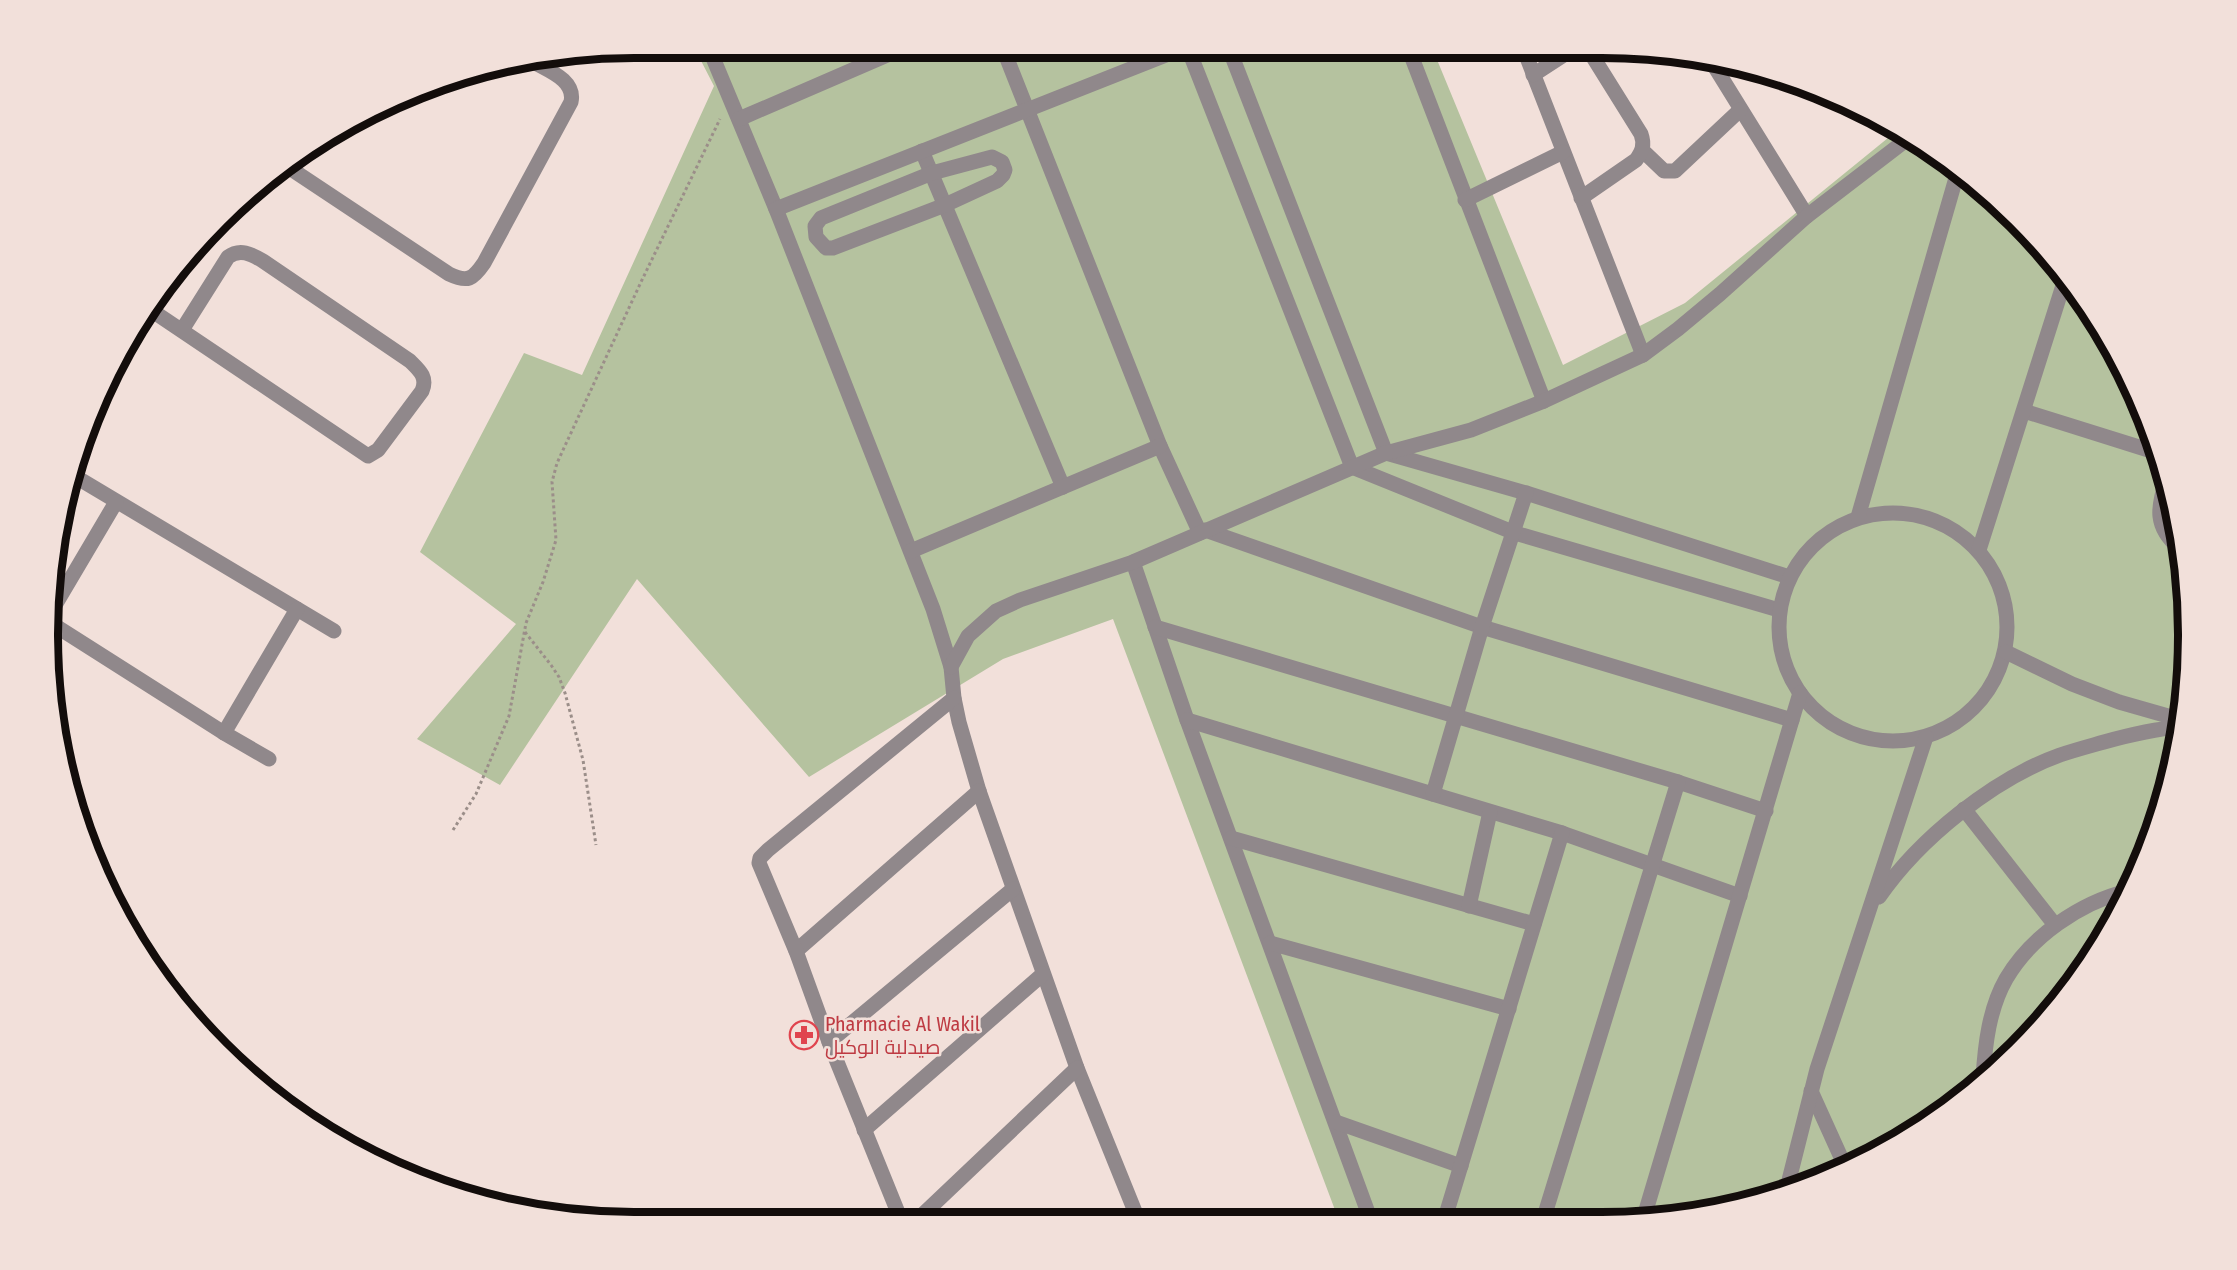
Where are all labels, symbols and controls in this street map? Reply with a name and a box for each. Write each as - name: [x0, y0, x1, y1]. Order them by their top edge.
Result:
- place label: Pharmacie Al Wakil صيدلية الوكيل: [825, 1012, 980, 1060]
- pharmacy icon: Pharmacie Al Wakil صيدلية الوكيل: [788, 1019, 820, 1051]

